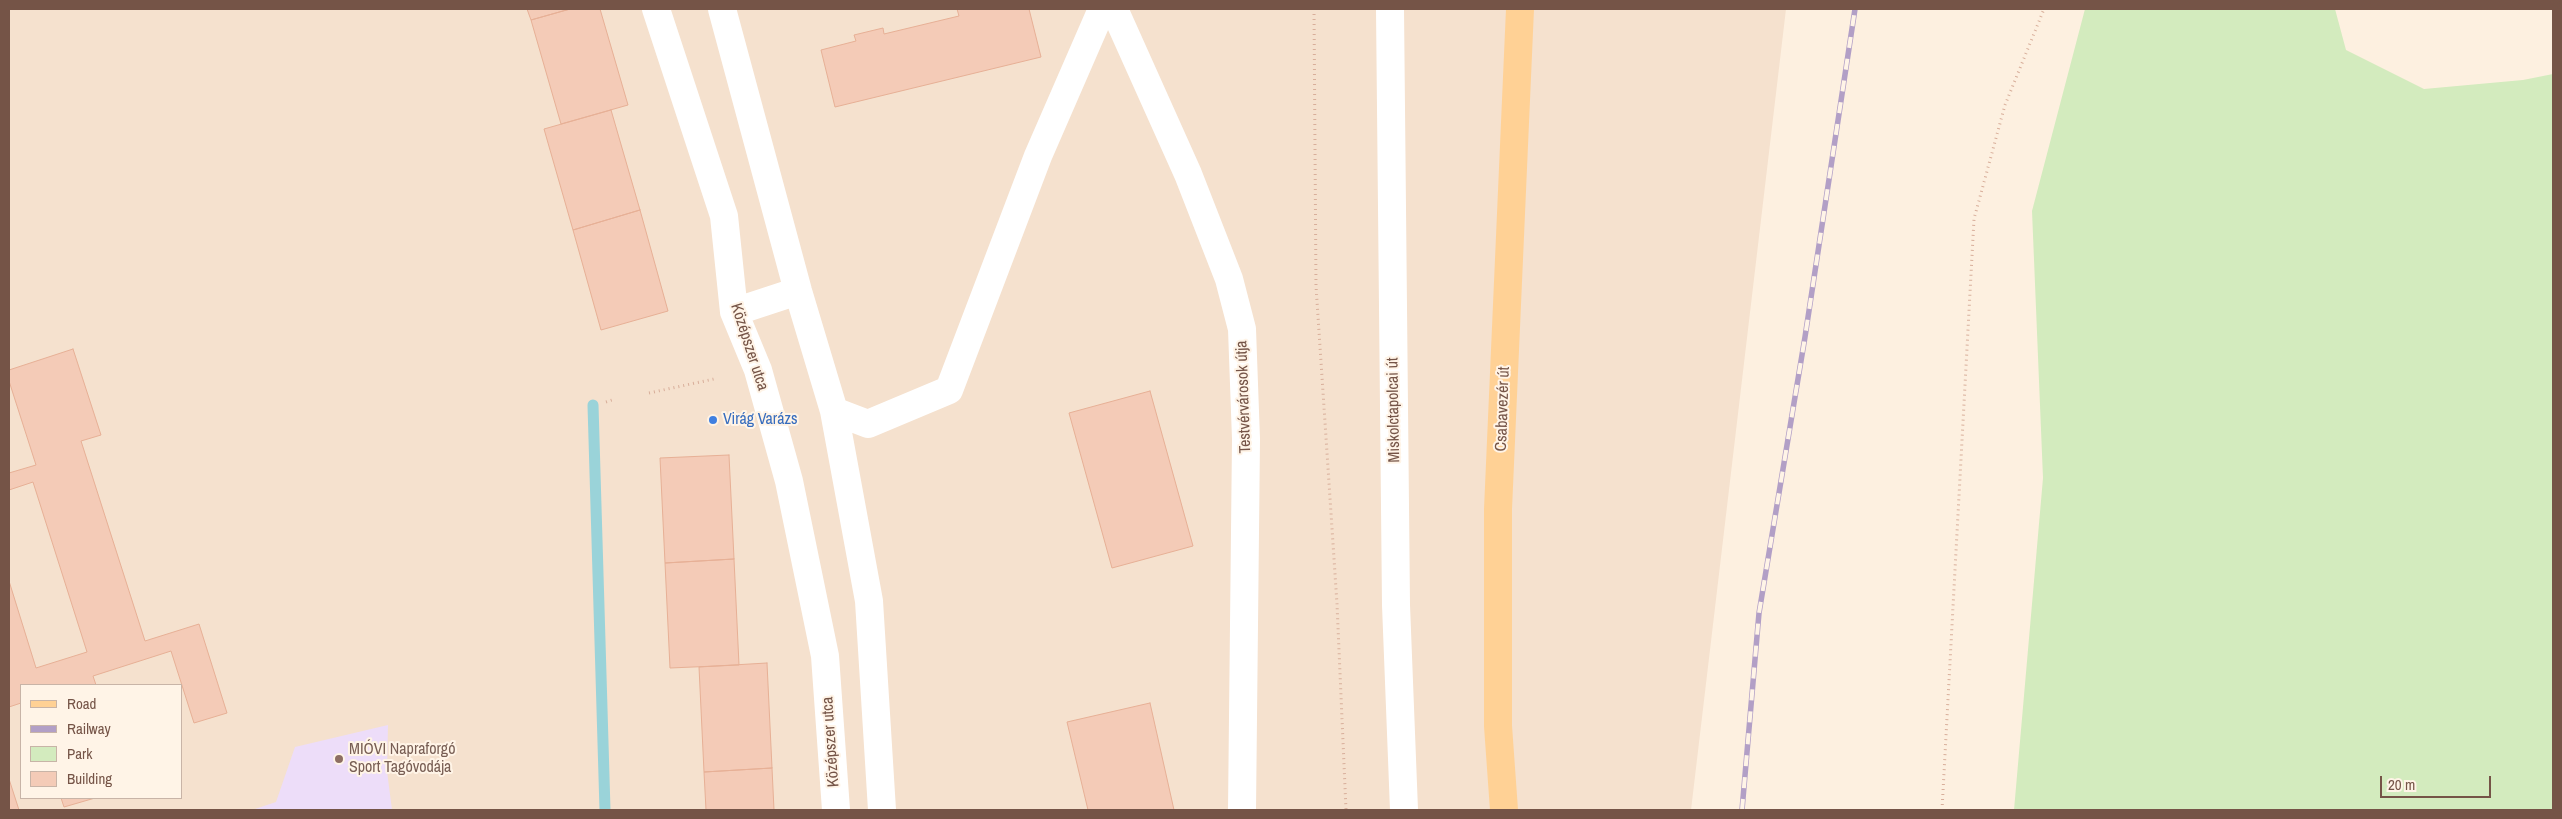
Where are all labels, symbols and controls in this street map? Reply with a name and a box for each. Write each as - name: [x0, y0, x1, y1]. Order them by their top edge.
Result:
- street label: Középszer utca: [726, 301, 772, 393]
- street label: Testvérvárosok útja: [1232, 340, 1256, 454]
- street label: Miskolctapolcai út: [1383, 357, 1405, 463]
- street label: Csabavezér út: [1492, 366, 1514, 452]
- place label: Virág Varázs: [723, 410, 798, 430]
- marker: Virág Varázs: [707, 414, 719, 426]
- legend: [20, 684, 182, 799]
- text: Road: [67, 693, 96, 714]
- street label: Középszer utca: [818, 696, 844, 788]
- text: Railway: [67, 718, 111, 739]
- place label: MIÓVI Napraforgó Sport Tagóvodája: [349, 740, 455, 778]
- text: Park: [67, 743, 92, 764]
- marker: MIÓVI Napraforgó Sport Tagóvodája: [333, 753, 345, 765]
- scale bar: [2382, 766, 2493, 798]
- text: Building: [67, 768, 112, 789]
- text: 20 m: [2388, 774, 2415, 795]

